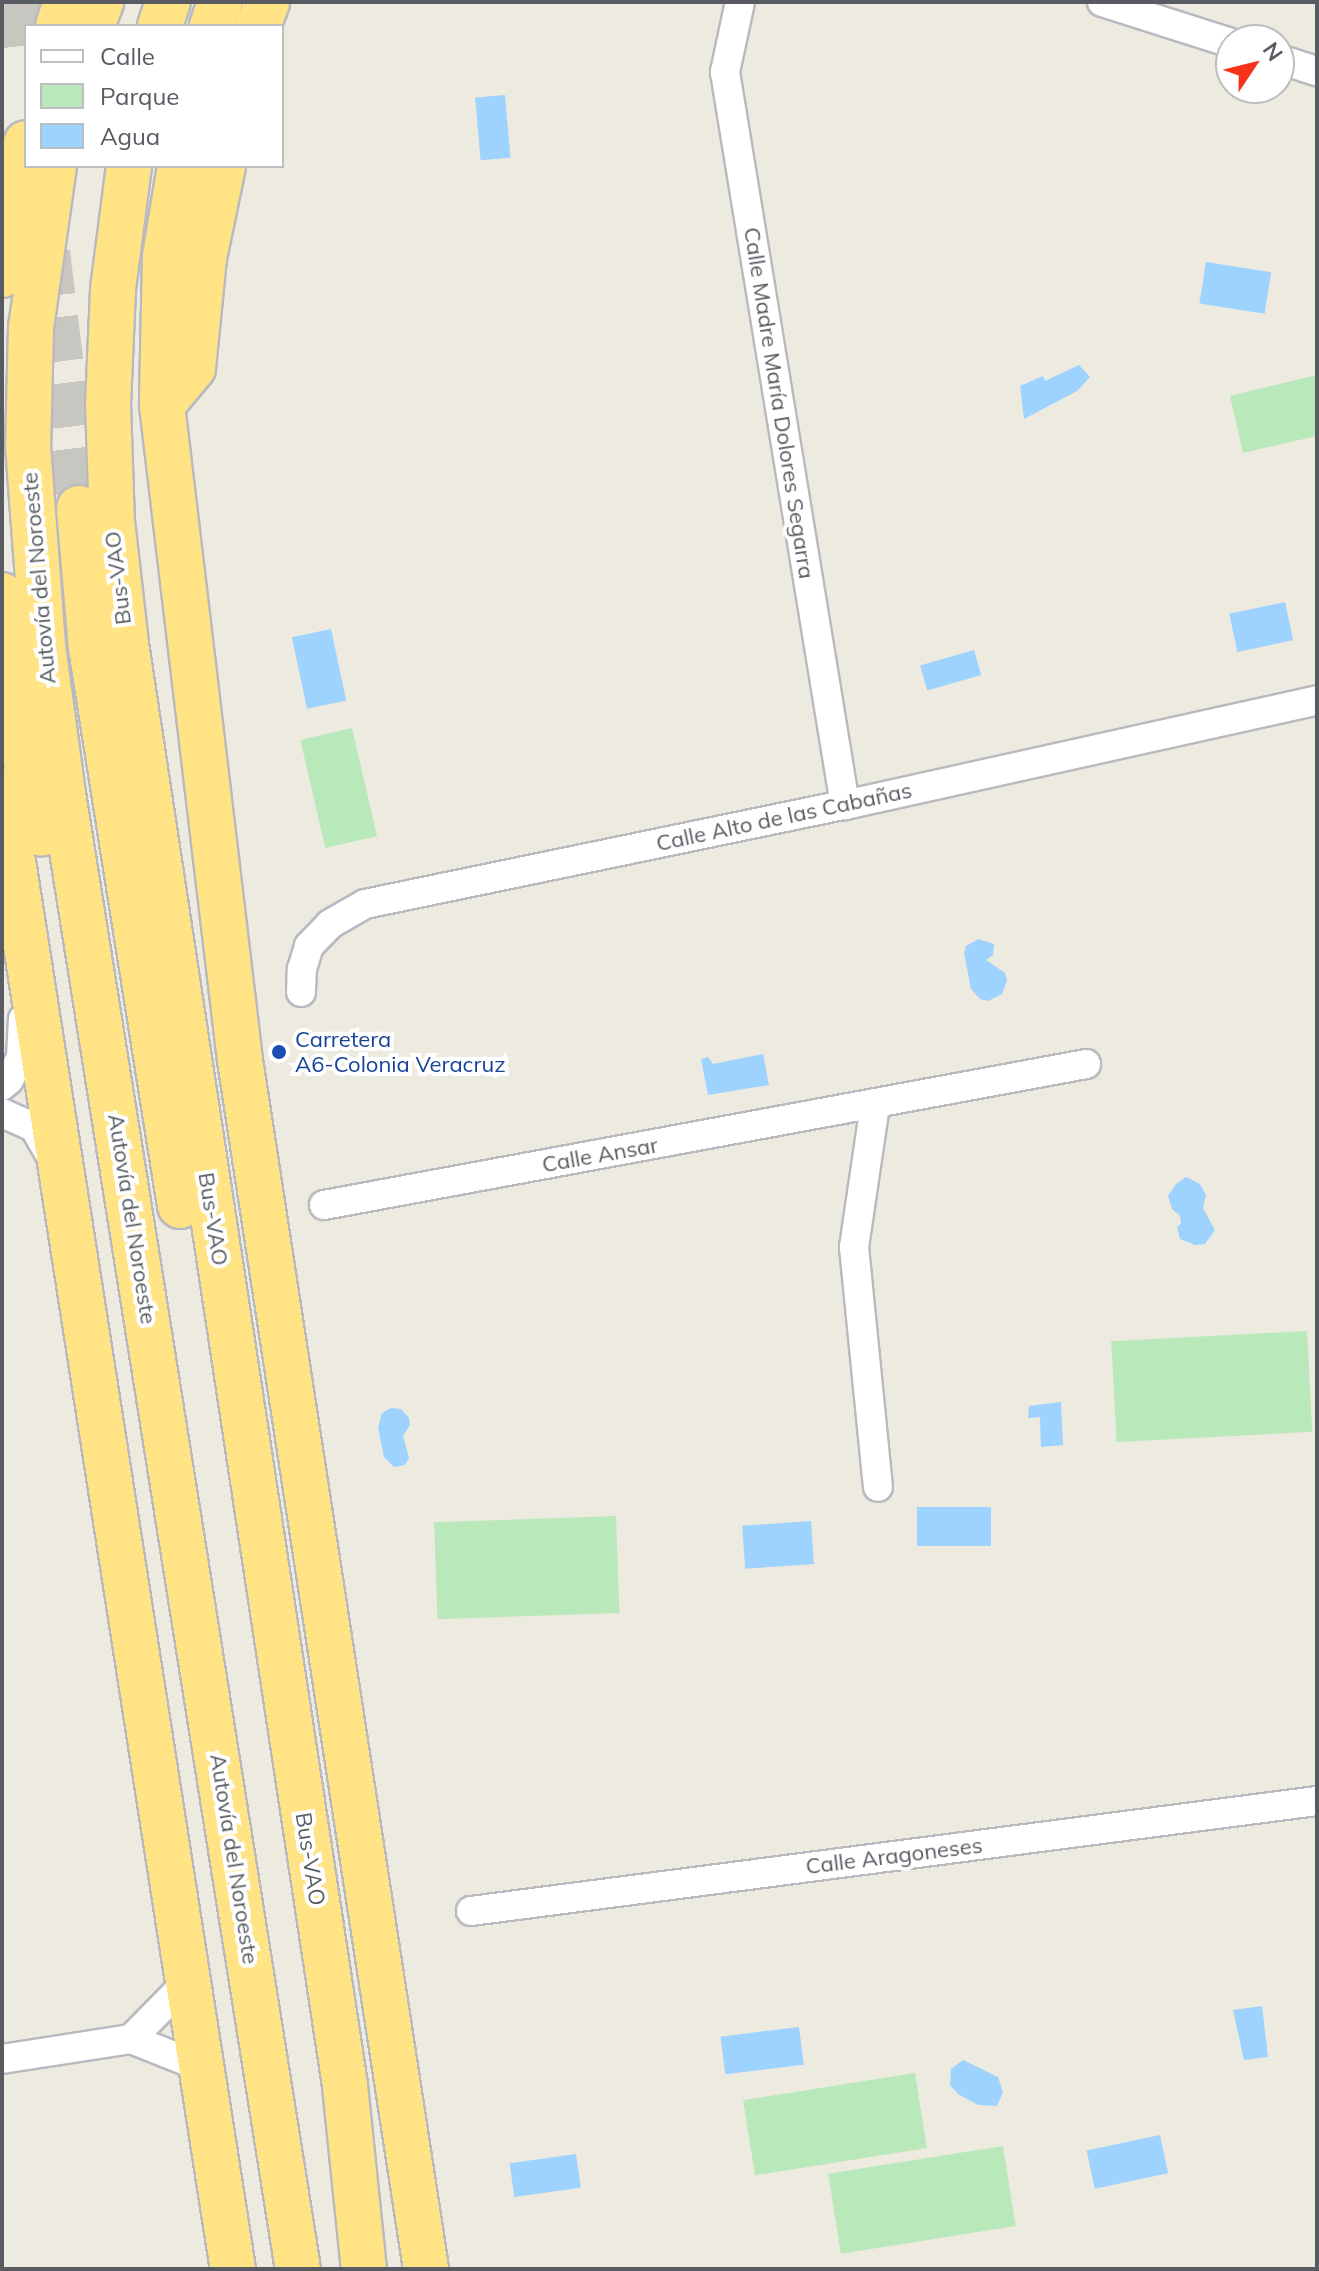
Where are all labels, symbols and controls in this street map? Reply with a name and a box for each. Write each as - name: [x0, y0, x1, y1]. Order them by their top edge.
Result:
- legend: [24, 24, 284, 168]
- north arrow: [1215, 24, 1295, 104]
- text: N: [1257, 37, 1289, 66]
- text: Calle: [100, 41, 155, 71]
- text: Parque: [100, 81, 179, 111]
- text: Agua: [100, 121, 160, 151]
- street label: Calle Madre María Dolores Segarra: [738, 225, 820, 581]
- street label: Autovía del Noroeste: [17, 471, 61, 685]
- street label: Bus-VAO: [99, 530, 137, 626]
- street label: Calle Alto de las Cabañas: [654, 777, 914, 857]
- place label: Carretera A6-Colonia Veracruz: [295, 1026, 506, 1078]
- marker: Carretera A6-Colonia Veracruz: [270, 1043, 288, 1061]
- street label: Autovía del Noroeste: [102, 1112, 162, 1326]
- street label: Calle Ansar: [540, 1132, 660, 1178]
- street label: Bus-VAO: [193, 1171, 233, 1267]
- street label: Autovía del Noroeste: [204, 1752, 264, 1966]
- street label: Bus-VAO: [290, 1811, 330, 1907]
- street label: Calle Aragoneses: [804, 1832, 984, 1880]

